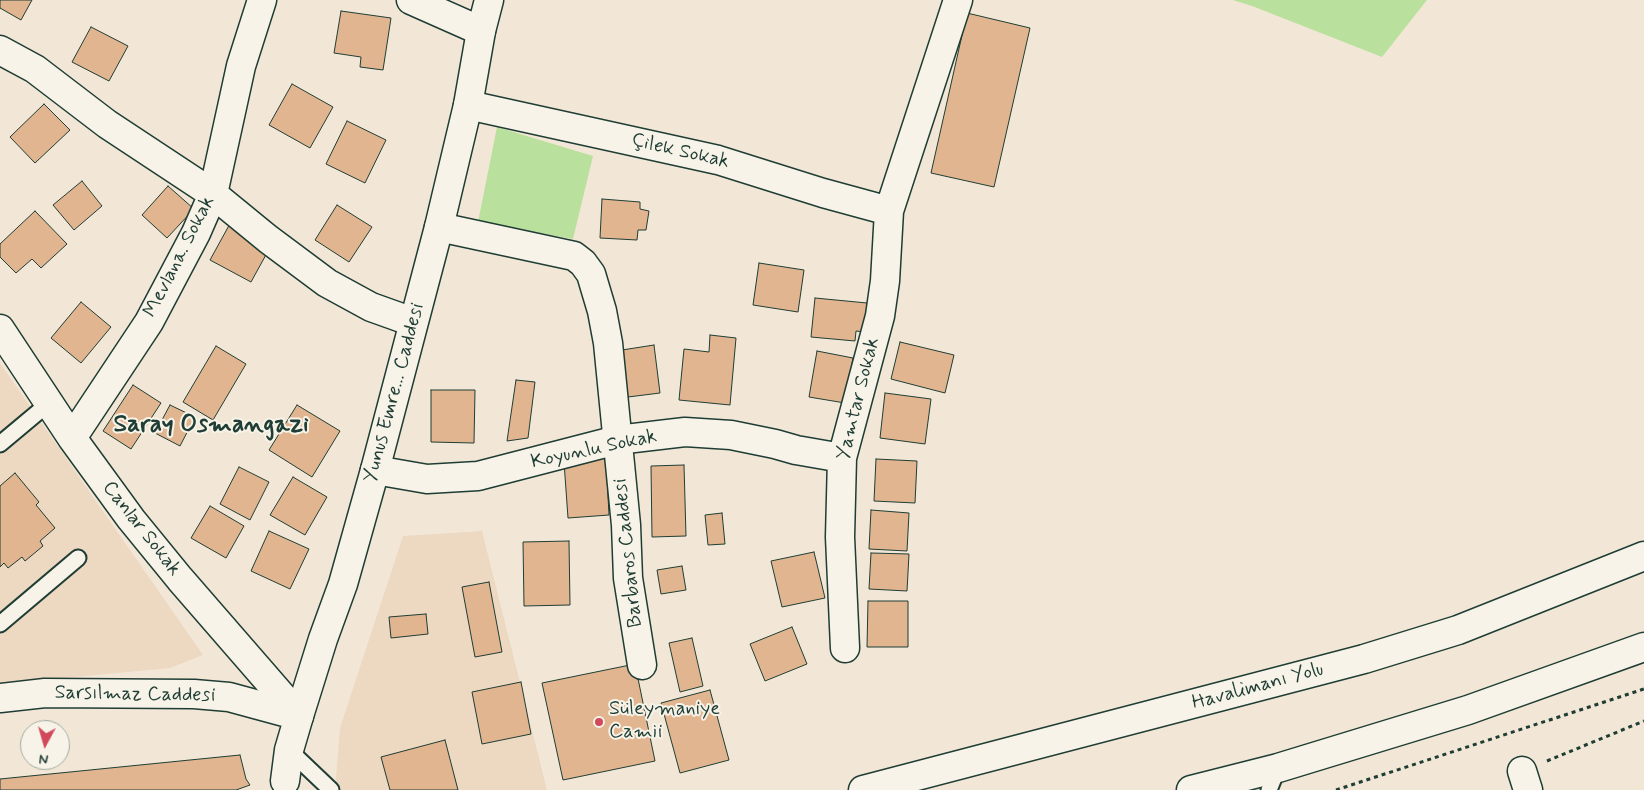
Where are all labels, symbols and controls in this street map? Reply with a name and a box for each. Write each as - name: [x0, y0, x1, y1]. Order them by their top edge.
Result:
- street label: Çilek Sokak: [629, 129, 731, 175]
- street label: Mevlana. Sokak: [139, 192, 221, 322]
- street label: Yunus Emre... Caddesi: [359, 301, 431, 485]
- street label: Yamtar Sokak: [832, 335, 886, 463]
- district label: Saray Osmangazi: [113, 411, 309, 441]
- street label: Koyunlu Sokak: [529, 425, 659, 475]
- street label: Canlar Sokak: [96, 477, 186, 581]
- street label: Barbaros Caddesi: [609, 477, 649, 629]
- street label: Havalimanı Yolu: [1190, 658, 1326, 716]
- street label: Sarsılmaz Caddesi: [54, 682, 216, 708]
- place label: Süleymaniye Camii: [609, 698, 720, 745]
- marker: Süleymaniye Camii: [593, 716, 605, 728]
- north arrow: [20, 720, 70, 770]
- text: N: [38, 749, 49, 768]

